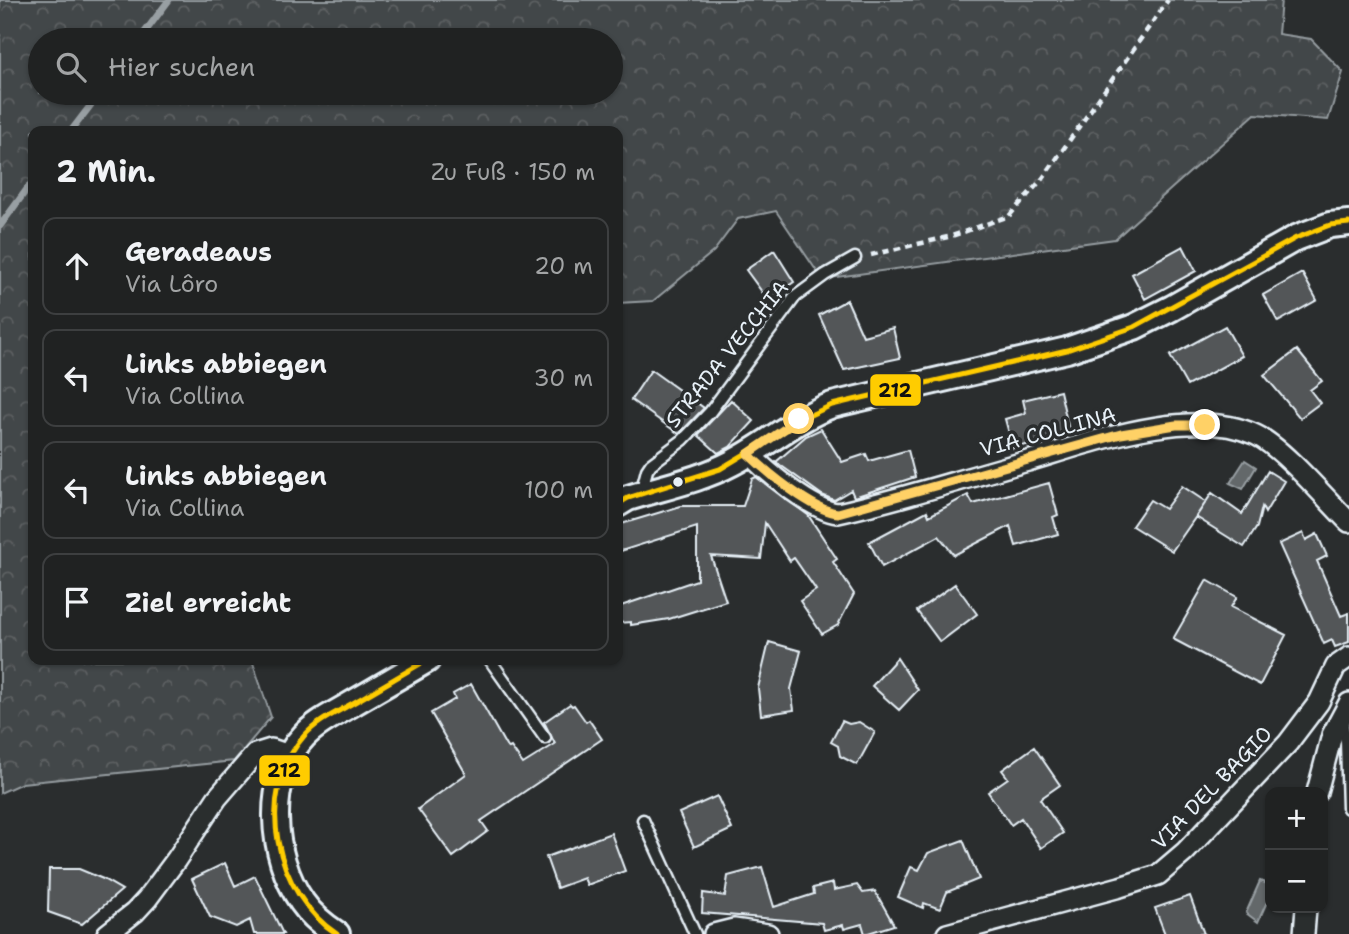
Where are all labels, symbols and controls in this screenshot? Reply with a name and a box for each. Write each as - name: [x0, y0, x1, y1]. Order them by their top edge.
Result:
- search box: [28, 28, 623, 105]
- icon: search: [52, 48, 90, 86]
- text: Hier suchen: [108, 49, 255, 84]
- text: 2 Min.: [56, 151, 156, 192]
- text: Zu Fuß · 150 m: [431, 157, 595, 187]
- text: Geradeaus: [125, 234, 272, 269]
- icon: ahead: [58, 247, 96, 285]
- text: 20 m: [534, 251, 593, 281]
- text: Via Lôro: [125, 269, 218, 299]
- street label: STRADA VECCHIA: [659, 275, 795, 433]
- text: Links abbiegen: [125, 346, 327, 381]
- icon: left: [58, 359, 96, 397]
- text: 30 m: [534, 363, 593, 393]
- line badge: 212: [869, 373, 922, 407]
- text: 212: [878, 378, 912, 403]
- text: Via Collina: [125, 381, 244, 411]
- street label: VIA COLLINA: [977, 400, 1119, 464]
- route start: [783, 403, 814, 434]
- route end: [1189, 409, 1220, 440]
- text: Links abbiegen: [125, 458, 327, 493]
- icon: left: [58, 471, 96, 509]
- text: 100 m: [524, 475, 593, 505]
- unlabelled marker: [671, 475, 685, 489]
- text: Via Collina: [125, 493, 244, 523]
- icon: arrive: [58, 583, 96, 621]
- text: Ziel erreicht: [125, 585, 291, 620]
- street label: VIA DEL BAGIO: [1146, 720, 1278, 856]
- line badge: 212: [258, 754, 311, 787]
- text: 212: [267, 758, 301, 783]
- map controls: [1265, 787, 1328, 913]
- button: +: [1265, 787, 1328, 850]
- button: −: [1265, 850, 1328, 913]

